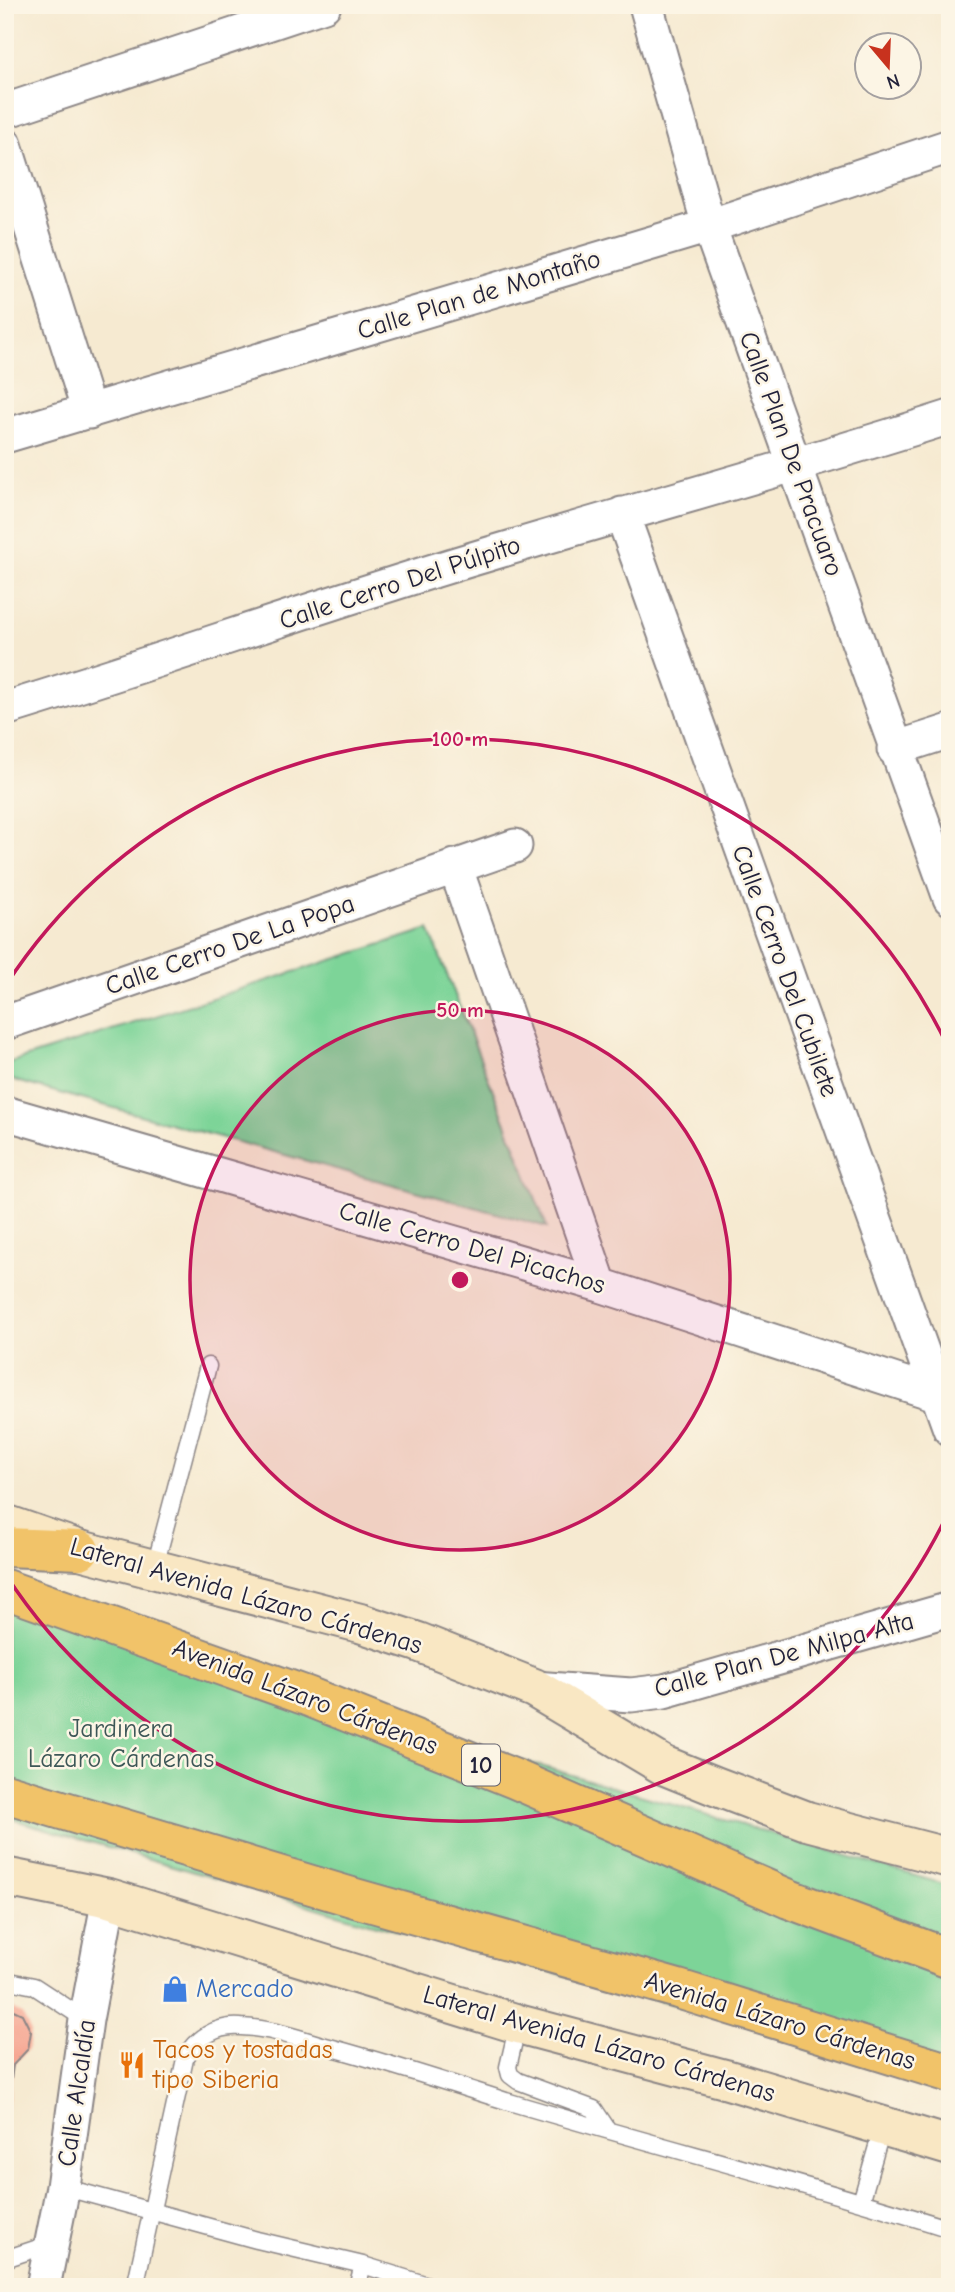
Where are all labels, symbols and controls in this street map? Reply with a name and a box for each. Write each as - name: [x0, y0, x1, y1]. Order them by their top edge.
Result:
- north arrow: [853, 32, 923, 102]
- text: N: [884, 69, 903, 94]
- street label: Calle Plan de Montaño: [354, 244, 604, 346]
- street label: Calle Plan De Pracuaro: [733, 328, 849, 580]
- street label: Calle Cerro Del Púlpito: [276, 530, 524, 636]
- text: 100 m: [432, 727, 488, 751]
- street label: Calle Cerro Del Cubilete: [726, 841, 844, 1101]
- street label: Calle Cerro De La Popa: [102, 888, 358, 1002]
- text: 50 m: [436, 998, 484, 1022]
- street label: Calle Cerro Del Picachos: [336, 1196, 608, 1300]
- centre of rings: [448, 1268, 472, 1292]
- street label: Lateral Avenida Lázaro Cárdenas: [67, 1531, 425, 1661]
- street label: Calle Plan De Milpa Alta: [651, 1606, 917, 1704]
- street label: Avenida Lázaro Cárdenas: [168, 1633, 442, 1761]
- park label: Jardinera Lázaro Cárdenas: [28, 1714, 214, 1774]
- road number: 10: [462, 1744, 500, 1786]
- street label: Avenida Lázaro Cárdenas: [641, 1966, 919, 2076]
- shop icon: Mercado: [160, 1974, 190, 2004]
- place label: Mercado: [196, 1974, 294, 2004]
- street label: Lateral Avenida Lázaro Cárdenas: [420, 1979, 778, 2109]
- street label: Calle Alcaldía: [52, 2018, 102, 2168]
- place label: Tacos y tostadas tipo Siberia: [151, 2035, 333, 2095]
- restaurant icon: Tacos y tostadas tipo Siberia: [117, 2050, 147, 2080]

